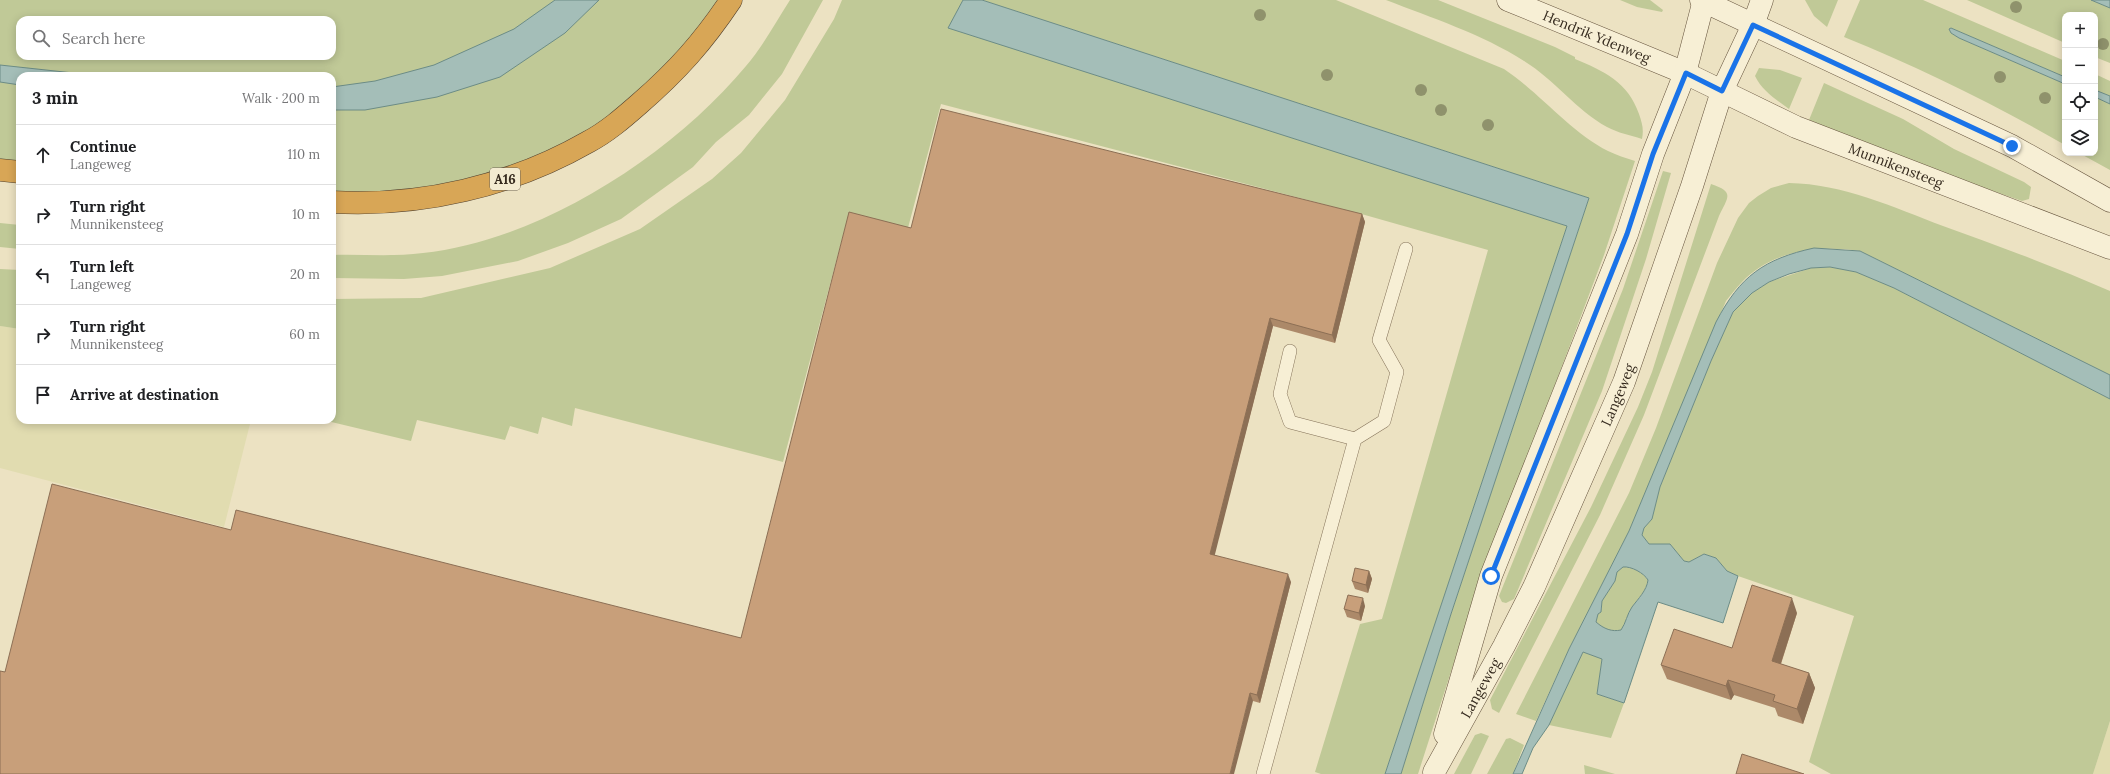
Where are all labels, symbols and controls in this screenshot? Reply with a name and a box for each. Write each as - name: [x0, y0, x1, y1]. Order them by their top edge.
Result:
- street label: Hendrik Ydenweg: [1540, 6, 1653, 67]
- map controls: [2062, 12, 2098, 156]
- button: +: [2062, 12, 2098, 48]
- search box: [16, 16, 336, 60]
- icon: search: [30, 27, 52, 49]
- text: Search here: [62, 29, 145, 48]
- button: −: [2062, 48, 2098, 84]
- button: locate: [2062, 84, 2098, 120]
- text: 3 min: [32, 87, 78, 109]
- text: Walk · 200 m: [242, 90, 320, 107]
- button: layers: [2062, 120, 2098, 156]
- text: Continue: [70, 137, 136, 156]
- route end: [2003, 137, 2021, 155]
- street label: Munnikensteeg: [1846, 139, 1946, 192]
- icon: ahead: [32, 144, 54, 166]
- text: 110 m: [287, 146, 320, 163]
- text: Langeweg: [70, 156, 131, 173]
- road number: A16: [490, 168, 520, 190]
- text: Turn right: [70, 197, 146, 216]
- icon: right: [32, 204, 54, 226]
- text: 10 m: [292, 206, 320, 223]
- text: Munnikensteeg: [70, 216, 163, 233]
- text: Turn left: [70, 257, 134, 276]
- icon: left: [32, 264, 54, 286]
- text: 20 m: [290, 266, 320, 283]
- text: Langeweg: [70, 276, 131, 293]
- text: Turn right: [70, 317, 146, 336]
- icon: right: [32, 324, 54, 346]
- text: 60 m: [289, 326, 320, 343]
- text: Munnikensteeg: [70, 336, 163, 353]
- street label: Langeweg: [1597, 361, 1639, 429]
- icon: arrive: [32, 384, 54, 406]
- text: Arrive at destination: [70, 385, 219, 404]
- route start: [1482, 567, 1500, 585]
- street label: Langeweg: [1457, 655, 1505, 721]

